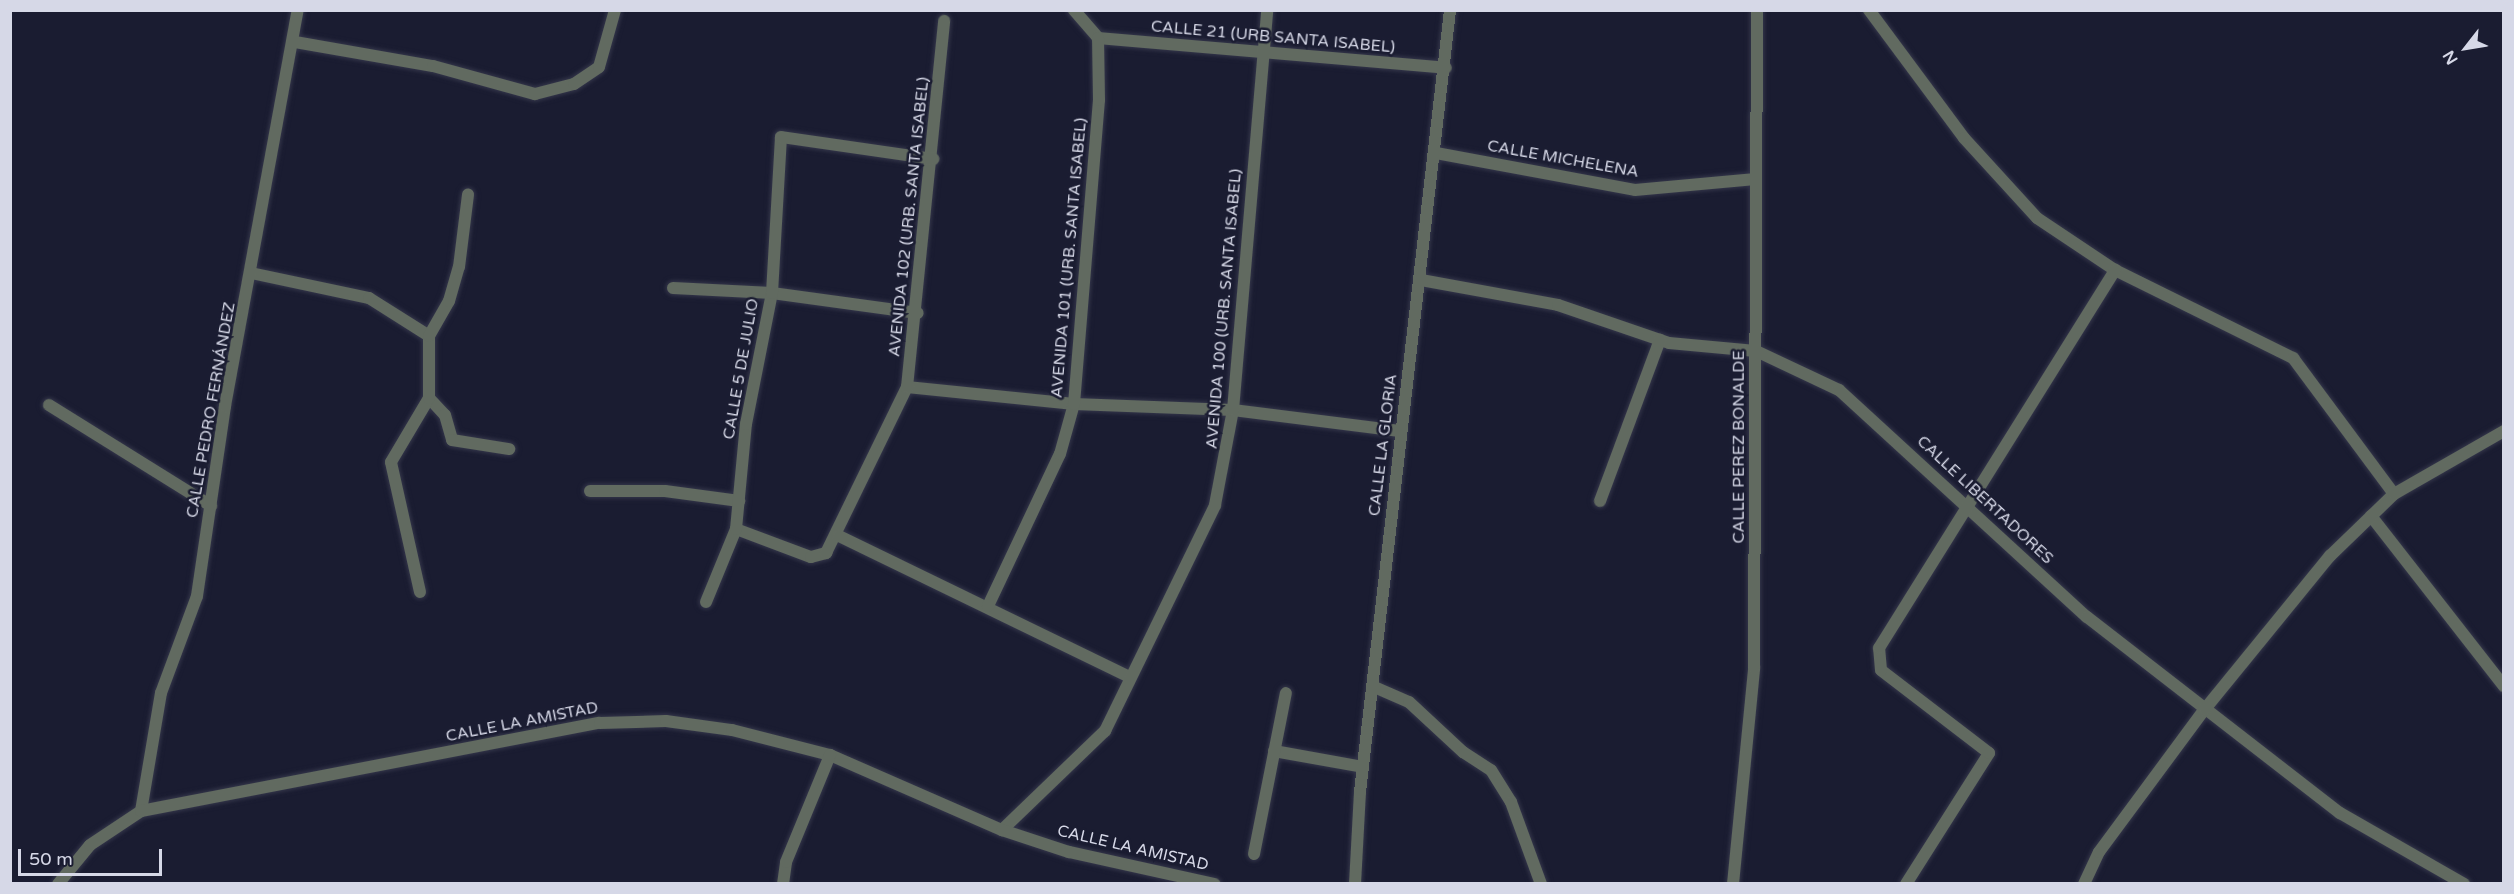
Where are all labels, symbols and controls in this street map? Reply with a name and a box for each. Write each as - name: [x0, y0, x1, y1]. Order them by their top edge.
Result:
- street label: CALLE 21 (URB SANTA ISABEL): [1150, 17, 1396, 57]
- north arrow: [2436, 18, 2496, 78]
- text: N: [2439, 47, 2462, 68]
- street label: AVENIDA 102 (URB. SANTA ISABEL): [885, 76, 933, 358]
- street label: AVENIDA 101 (URB. SANTA ISABEL): [1047, 117, 1091, 399]
- street label: CALLE MICHELENA: [1486, 136, 1640, 182]
- street label: AVENIDA 100 (URB. SANTA ISABEL): [1202, 168, 1246, 450]
- street label: CALLE 5 DE JULIO: [719, 297, 763, 441]
- street label: CALLE PEDRO FERNÁNDEZ: [183, 301, 239, 519]
- street label: CALLE PEREZ BONALDE: [1729, 350, 1749, 544]
- street label: CALLE LA GLORIA: [1365, 373, 1401, 517]
- street label: CALLE LIBERTADORES: [1913, 432, 2057, 568]
- street label: CALLE LA AMISTAD: [444, 698, 600, 746]
- street label: CALLE LA AMISTAD: [1055, 821, 1211, 875]
- scale bar: [21, 837, 165, 875]
- text: 50 m: [29, 848, 73, 870]

